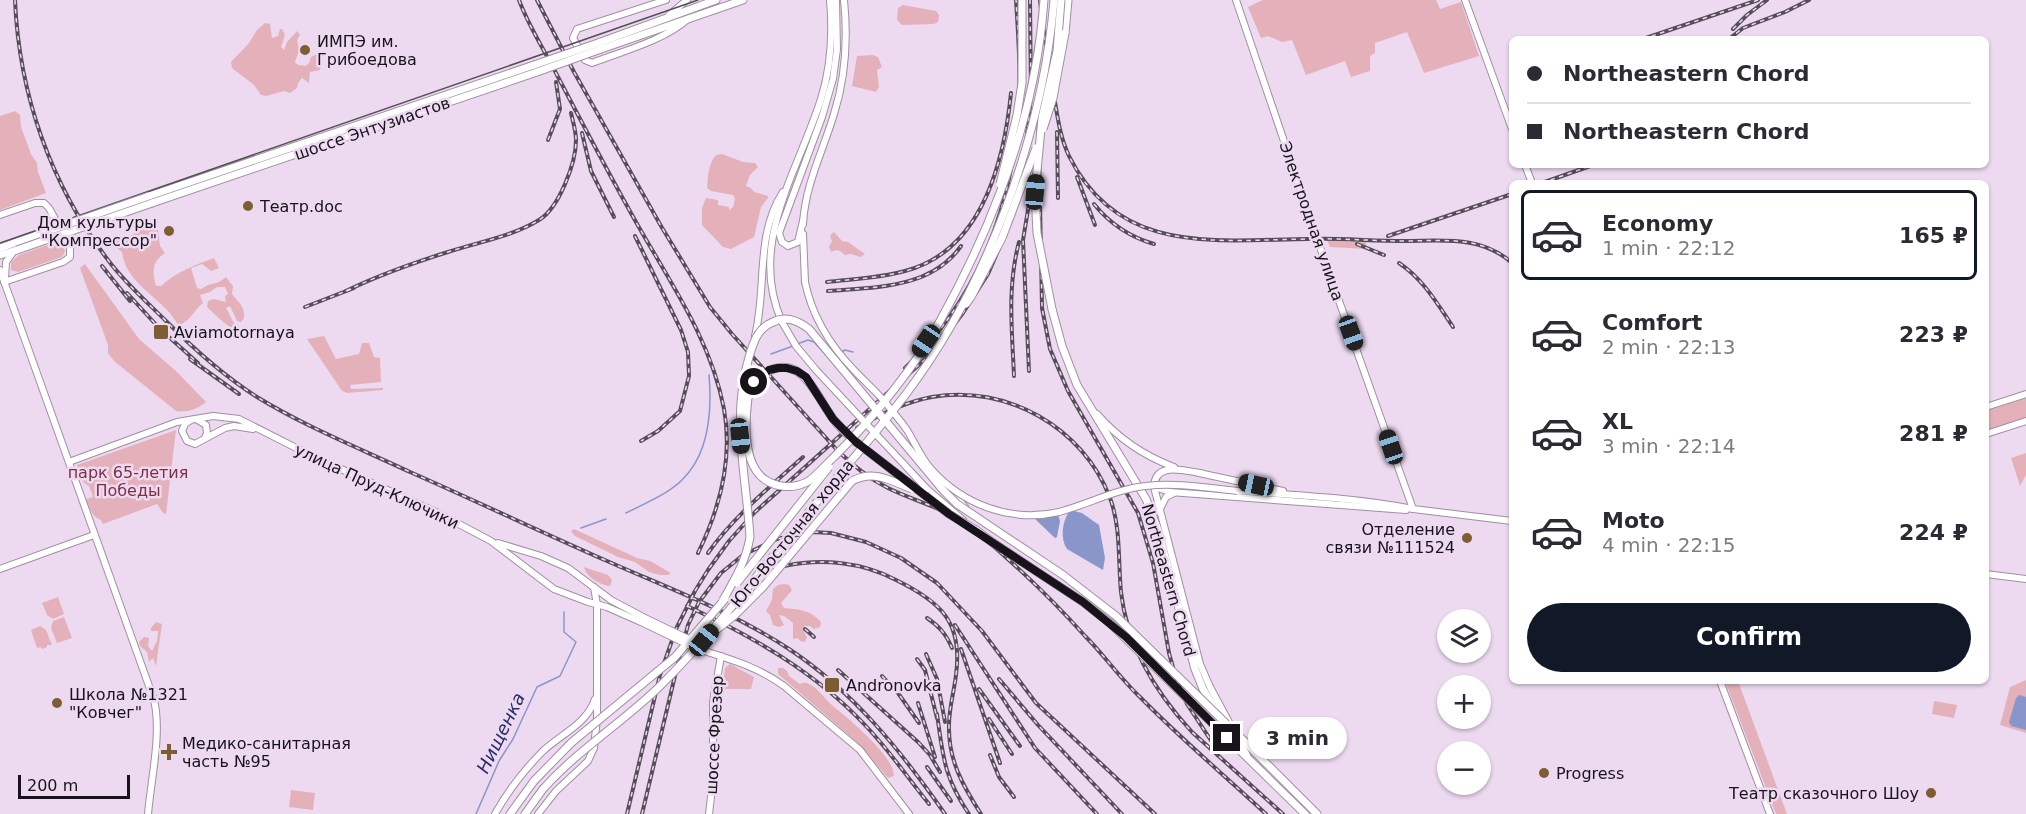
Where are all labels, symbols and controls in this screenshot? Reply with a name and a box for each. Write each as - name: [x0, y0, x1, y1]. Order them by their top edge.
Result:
- place label: ИМПЭ им. Грибоедова: [317, 32, 417, 69]
- marker: ИМПЭ им. Грибоедова: [298, 43, 312, 57]
- text: Northeastern Chord: [1563, 61, 1810, 86]
- street label: шоссе Энтузиастов: [292, 93, 453, 164]
- text: Northeastern Chord: [1563, 119, 1810, 144]
- street label: Электродная улица: [1275, 139, 1348, 303]
- car: [1024, 173, 1046, 211]
- place label: Театр.doc: [259, 197, 343, 216]
- marker: Театр.doc: [241, 199, 255, 213]
- icon: car: [1530, 208, 1584, 262]
- text: Economy: [1602, 211, 1713, 236]
- place label: Дом культуры "Компрессор": [37, 213, 157, 250]
- text: 165 ₽: [1899, 223, 1968, 248]
- marker: Дом культуры "Компрессор": [162, 224, 176, 238]
- text: 1 min · 22:12: [1602, 236, 1736, 260]
- icon: car: [1530, 307, 1584, 361]
- text: Comfort: [1602, 310, 1702, 335]
- car: [1336, 313, 1366, 353]
- car: [908, 321, 944, 361]
- text: 223 ₽: [1899, 322, 1968, 347]
- marker: Aviamotornaya: [152, 323, 170, 341]
- place label: Aviamotornaya: [174, 323, 295, 342]
- text: 2 min · 22:13: [1602, 335, 1736, 359]
- route start: [740, 368, 767, 395]
- icon: car: [1530, 406, 1584, 460]
- text: XL: [1602, 409, 1633, 434]
- car: [729, 417, 751, 455]
- text: 281 ₽: [1899, 421, 1968, 446]
- car: [1377, 427, 1405, 467]
- text: 3 min · 22:14: [1602, 434, 1736, 458]
- street label: улица Пруд-Ключики: [292, 440, 462, 533]
- street label: Юго-Восточная хорда: [727, 456, 858, 611]
- park label: парк 65-летия Победы: [68, 463, 188, 500]
- car: [1237, 472, 1275, 498]
- street label: Northeastern Chord: [1138, 502, 1199, 659]
- icon: car: [1530, 505, 1584, 559]
- text: Moto: [1602, 508, 1665, 533]
- place label: Отделение связи №111524: [1325, 520, 1455, 557]
- text: 224 ₽: [1899, 520, 1968, 545]
- marker: Отделение связи №111524: [1460, 531, 1474, 545]
- text: 4 min · 22:15: [1602, 533, 1736, 557]
- button: Confirm: [1527, 603, 1971, 672]
- map controls: [1437, 609, 1491, 795]
- button: layers: [1437, 609, 1491, 663]
- car: [686, 620, 722, 660]
- street label: шоссе Фрезер: [702, 675, 727, 795]
- button: +: [1437, 675, 1491, 729]
- marker: Andronovka: [823, 676, 841, 694]
- place label: Andronovka: [846, 676, 941, 695]
- place label: Школа №1321 "Ковчег": [69, 685, 188, 722]
- water label: Нищенка: [472, 689, 529, 776]
- marker: Школа №1321 "Ковчег": [50, 696, 64, 710]
- callout: 3 min: [1248, 717, 1347, 759]
- route end: [1213, 724, 1240, 751]
- text: 3 min: [1266, 726, 1329, 750]
- place label: Медико-санитарная часть №95: [182, 734, 351, 771]
- button: −: [1437, 741, 1491, 795]
- marker: Медико-санитарная часть №95: [160, 743, 178, 761]
- place label: Progress: [1556, 764, 1624, 783]
- marker: Progress: [1537, 766, 1551, 780]
- scale bar: [18, 772, 130, 800]
- text: 200 m: [27, 776, 78, 795]
- place label: Театр сказочного Шоу: [1728, 784, 1919, 803]
- marker: Театр сказочного Шоу: [1924, 786, 1938, 800]

